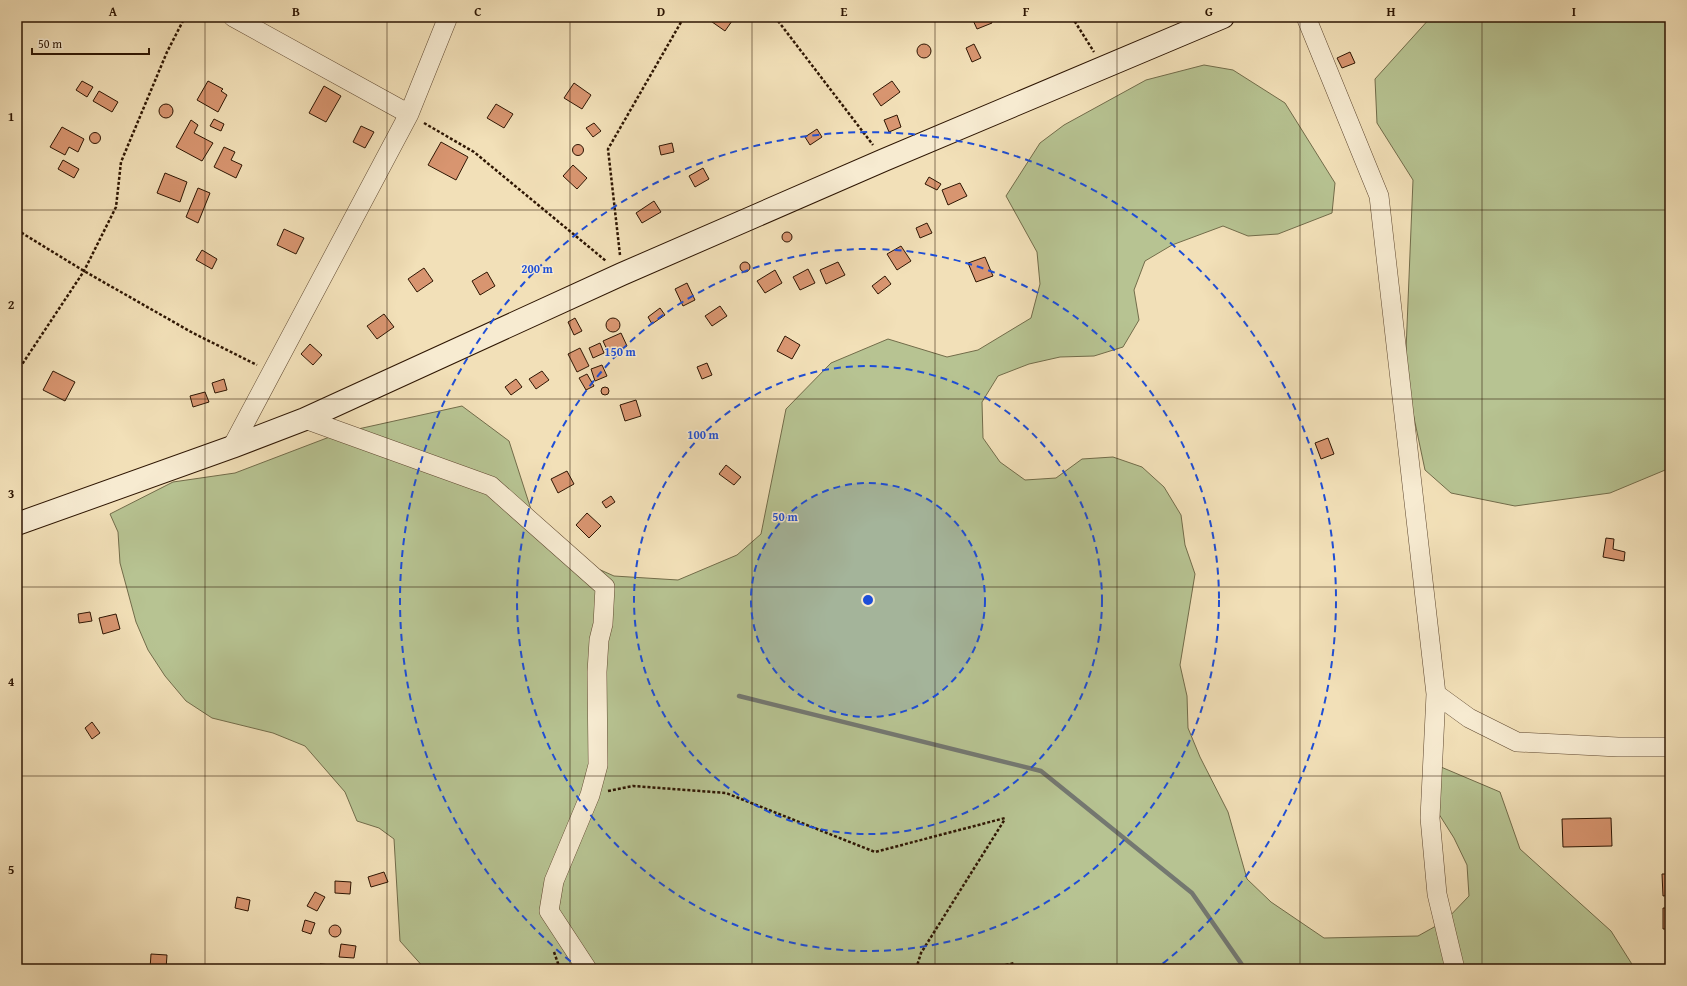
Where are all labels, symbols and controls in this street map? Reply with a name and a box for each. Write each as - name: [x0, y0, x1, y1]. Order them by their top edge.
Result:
- text: A: [109, 2, 118, 21]
- text: B: [292, 2, 300, 21]
- text: C: [474, 2, 482, 21]
- text: D: [657, 2, 665, 21]
- text: E: [841, 2, 848, 21]
- text: F: [1023, 2, 1030, 21]
- text: G: [1205, 2, 1213, 21]
- text: H: [1386, 2, 1396, 21]
- text: I: [1572, 2, 1576, 21]
- scale bar: [32, 30, 149, 56]
- text: 50 m: [38, 35, 62, 52]
- text: 1: [8, 107, 14, 126]
- text: 200 m: [521, 260, 554, 277]
- text: 2: [8, 295, 15, 314]
- text: 150 m: [604, 343, 637, 360]
- text: 100 m: [687, 426, 720, 443]
- text: 3: [8, 484, 14, 503]
- text: 50 m: [772, 508, 798, 525]
- centre of rings: [861, 593, 875, 607]
- text: 4: [8, 672, 15, 691]
- text: 5: [8, 860, 15, 879]

